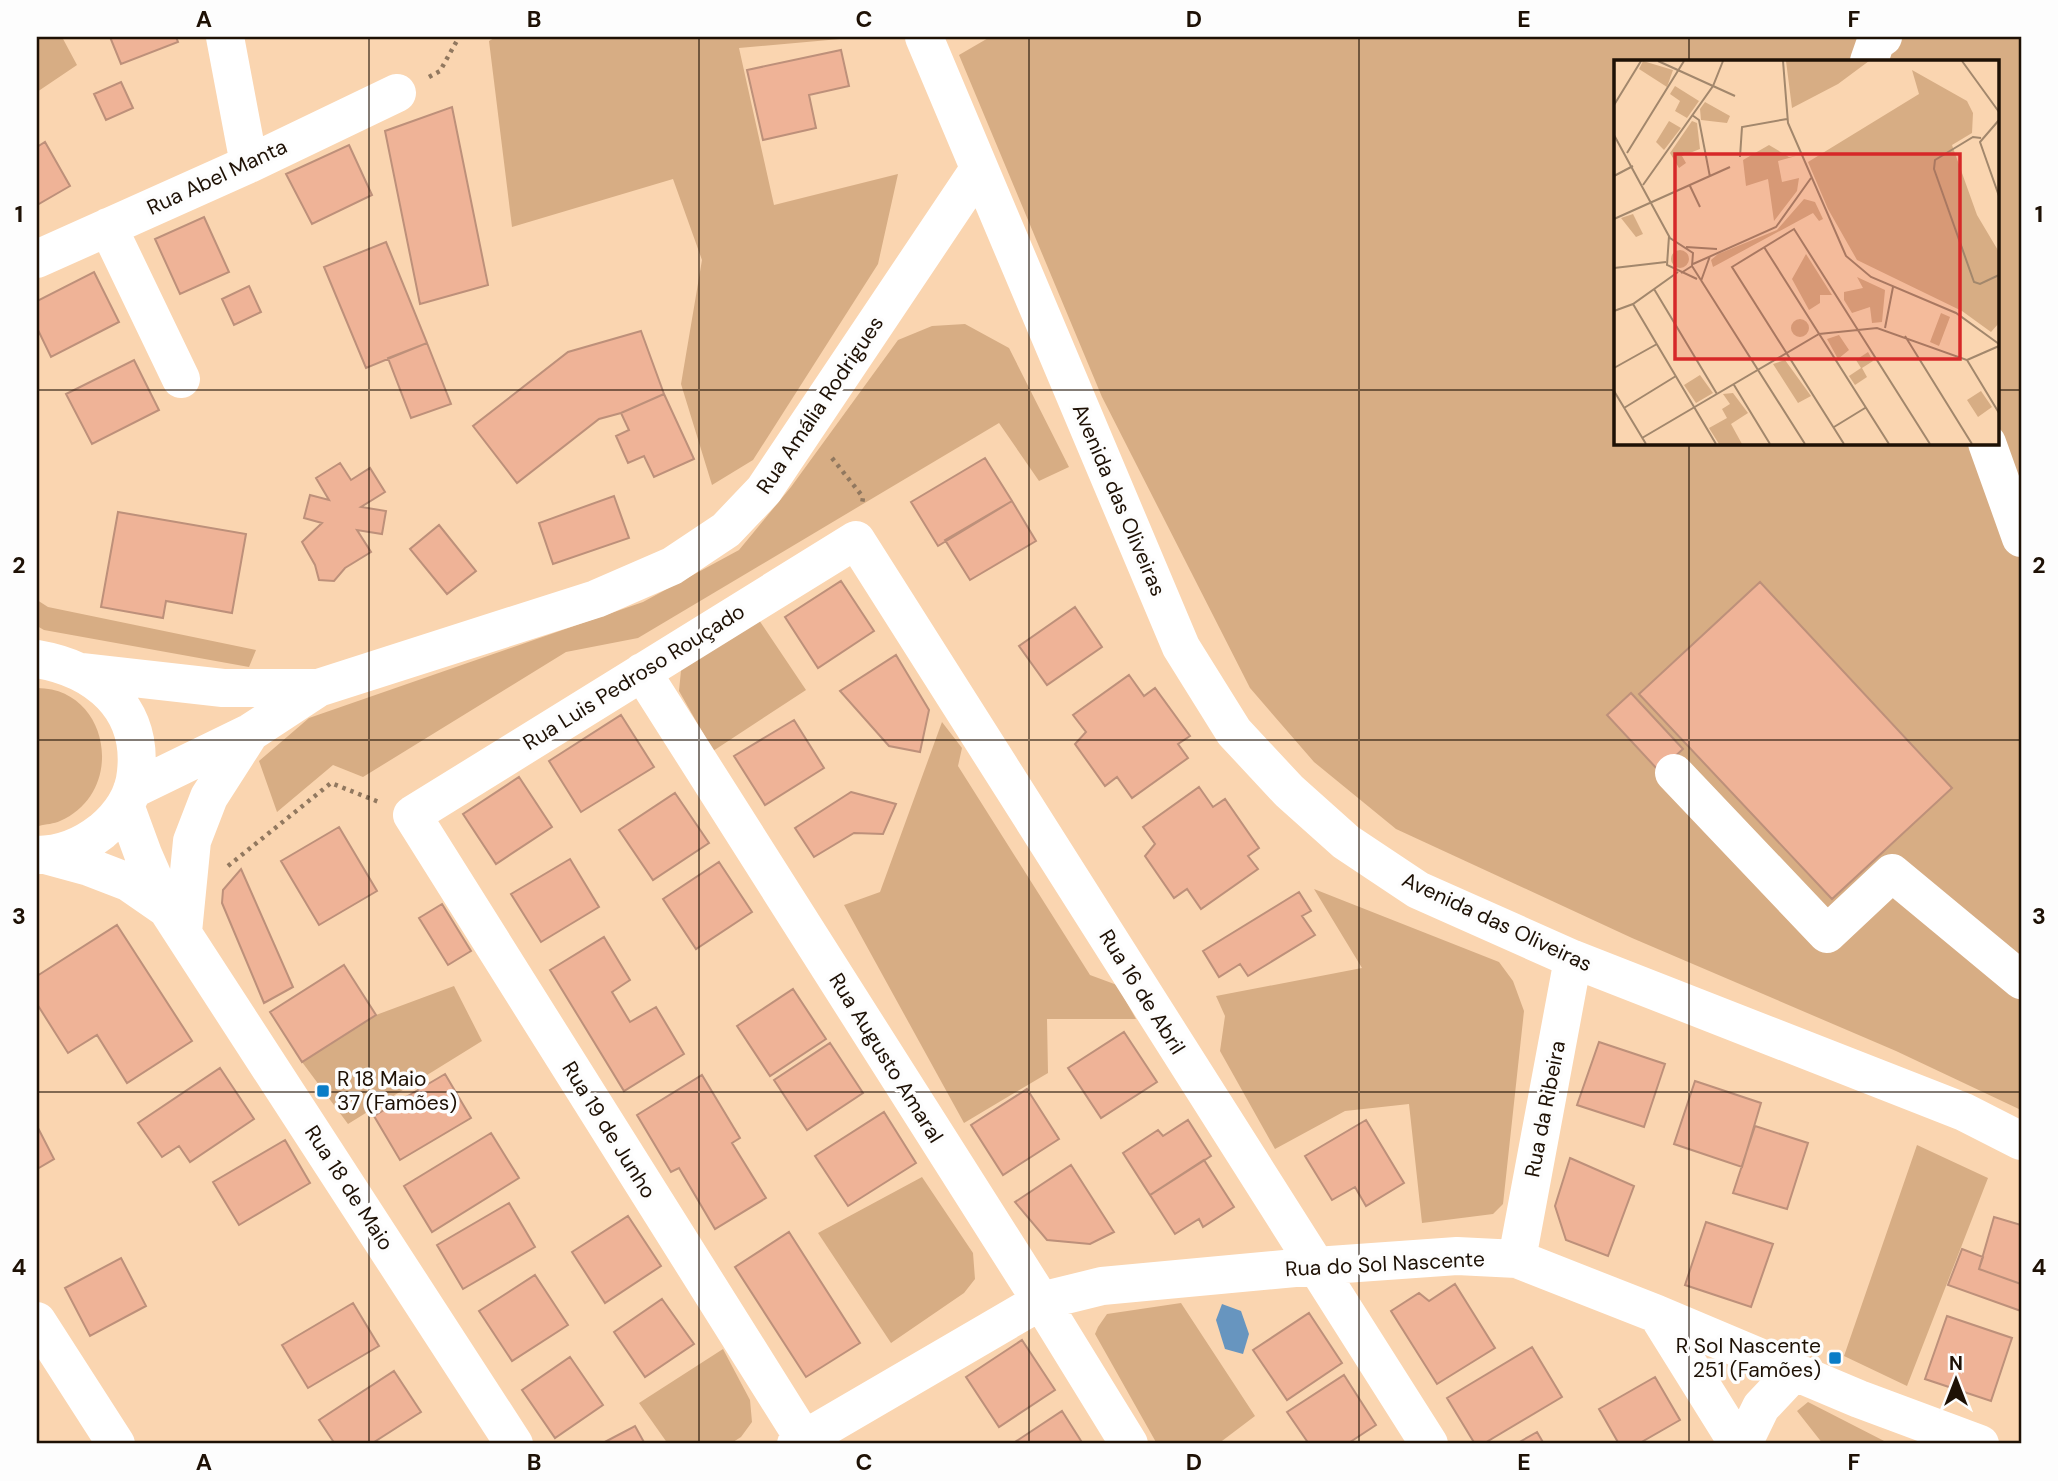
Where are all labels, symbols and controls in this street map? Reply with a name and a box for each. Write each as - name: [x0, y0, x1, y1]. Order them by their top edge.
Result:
- text: A: [196, 4, 212, 34]
- text: B: [527, 4, 541, 34]
- text: C: [856, 4, 872, 34]
- text: D: [1186, 4, 1202, 34]
- text: E: [1517, 4, 1531, 34]
- text: F: [1848, 4, 1861, 34]
- inset map: [1614, 60, 1998, 444]
- street label: Rua Abel Manta: [142, 132, 292, 222]
- text: 1: [15, 199, 23, 229]
- text: 1: [2035, 199, 2043, 229]
- street label: Rua Amália Rodrigues: [750, 311, 890, 499]
- street label: Avenida das Oliveiras: [1066, 399, 1172, 601]
- text: 2: [12, 550, 26, 580]
- text: 2: [2032, 550, 2046, 580]
- street label: Rua Luis Pedroso Rouçado: [518, 597, 750, 757]
- street label: Avenida das Oliveiras: [1397, 866, 1597, 978]
- text: 3: [12, 901, 26, 931]
- text: 3: [2032, 901, 2046, 931]
- street label: Rua 16 de Abril: [1092, 924, 1192, 1060]
- street label: Rua Augusto Amaral: [822, 968, 950, 1148]
- street label: Rua da Ribeira: [1518, 1038, 1572, 1180]
- street label: Rua 19 de Junho: [556, 1056, 662, 1204]
- place label: R 18 Maio 37 (Famões): [337, 1065, 457, 1117]
- marker: R 18 Maio 37 (Famões): [315, 1083, 331, 1099]
- street label: Rua 18 de Maio: [298, 1120, 400, 1256]
- street label: Rua do Sol Nascente: [1284, 1245, 1486, 1283]
- text: 4: [12, 1252, 27, 1282]
- text: 4: [2032, 1252, 2047, 1282]
- place label: R Sol Nascente 251 (Famões): [1676, 1332, 1821, 1384]
- north arrow: [1922, 1344, 1992, 1414]
- marker: R Sol Nascente 251 (Famões): [1827, 1350, 1843, 1366]
- text: N: [1949, 1351, 1963, 1376]
- text: A: [196, 1447, 212, 1477]
- text: B: [527, 1447, 541, 1477]
- text: C: [856, 1447, 872, 1477]
- text: D: [1186, 1447, 1202, 1477]
- text: E: [1517, 1447, 1531, 1477]
- text: F: [1848, 1447, 1861, 1477]

